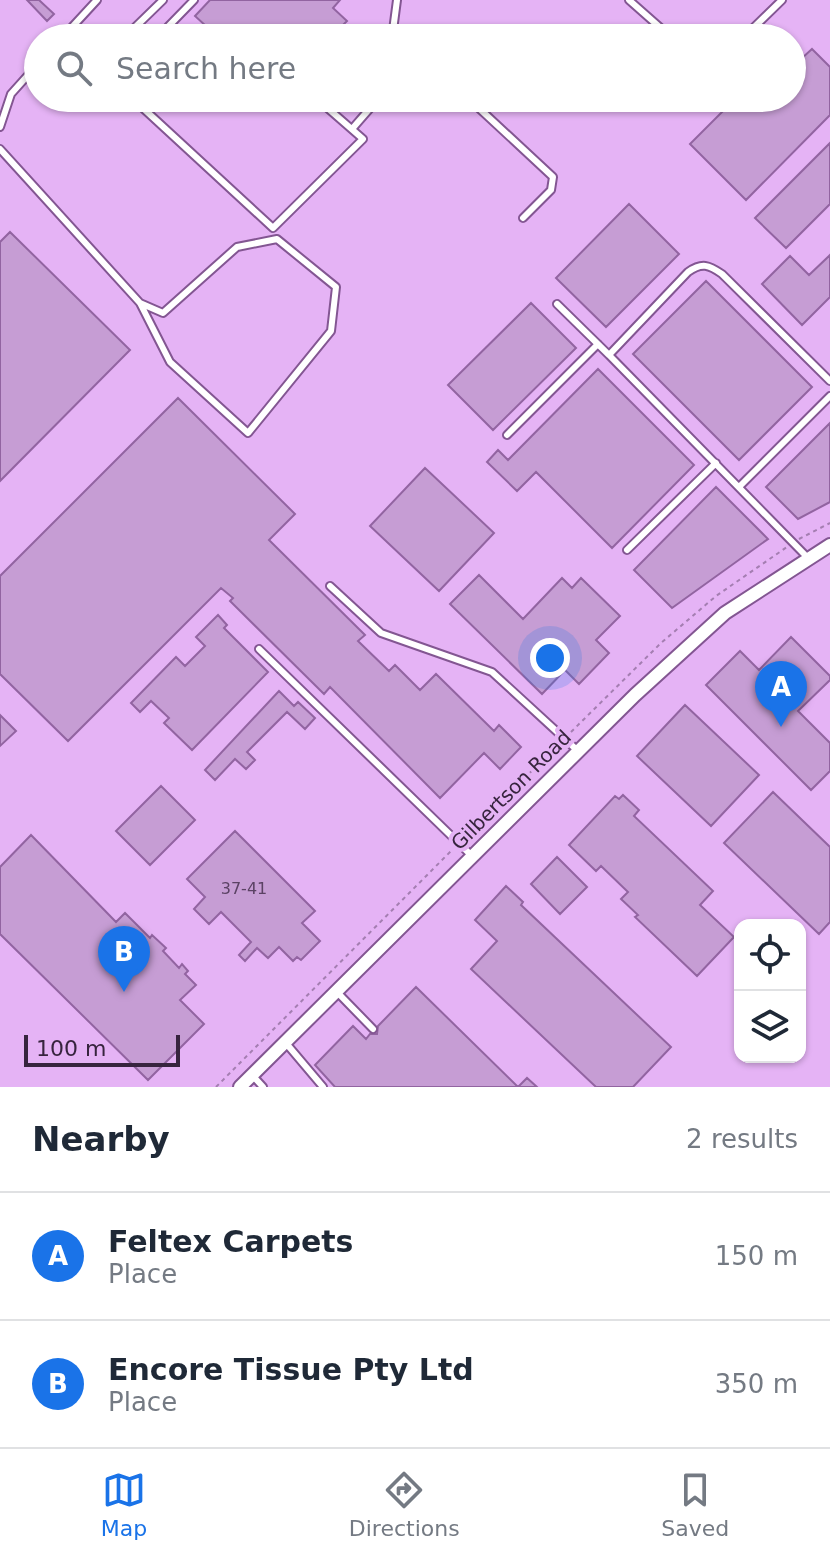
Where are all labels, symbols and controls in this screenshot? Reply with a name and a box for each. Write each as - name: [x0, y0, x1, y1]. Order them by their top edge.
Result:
- search box: [24, 24, 806, 112]
- icon: search: [52, 46, 96, 90]
- text: Search here: [116, 51, 296, 86]
- your location: [530, 638, 570, 678]
- pin: A: [755, 661, 807, 727]
- street label: Gilbertson Road: [446, 725, 576, 855]
- house number: 37-41: [221, 879, 267, 898]
- map controls: [734, 919, 806, 1063]
- button: locate: [734, 919, 806, 991]
- pin: B: [98, 926, 150, 992]
- button: layers: [734, 991, 806, 1063]
- scale bar: [24, 1031, 180, 1067]
- text: 100 m: [36, 1036, 106, 1061]
- text: Nearby: [32, 1119, 170, 1159]
- text: 2 results: [686, 1124, 798, 1154]
- text: Feltex Carpets: [108, 1224, 353, 1259]
- text: A: [48, 1241, 68, 1271]
- text: 150 m: [715, 1241, 798, 1271]
- text: Place: [108, 1259, 177, 1289]
- text: Encore Tissue Pty Ltd: [108, 1352, 474, 1387]
- text: B: [48, 1369, 68, 1399]
- text: 350 m: [715, 1369, 798, 1399]
- text: Place: [108, 1387, 177, 1417]
- tab: Map: [101, 1468, 147, 1541]
- tab: Directions: [349, 1468, 460, 1541]
- tab: Saved: [661, 1468, 729, 1541]

